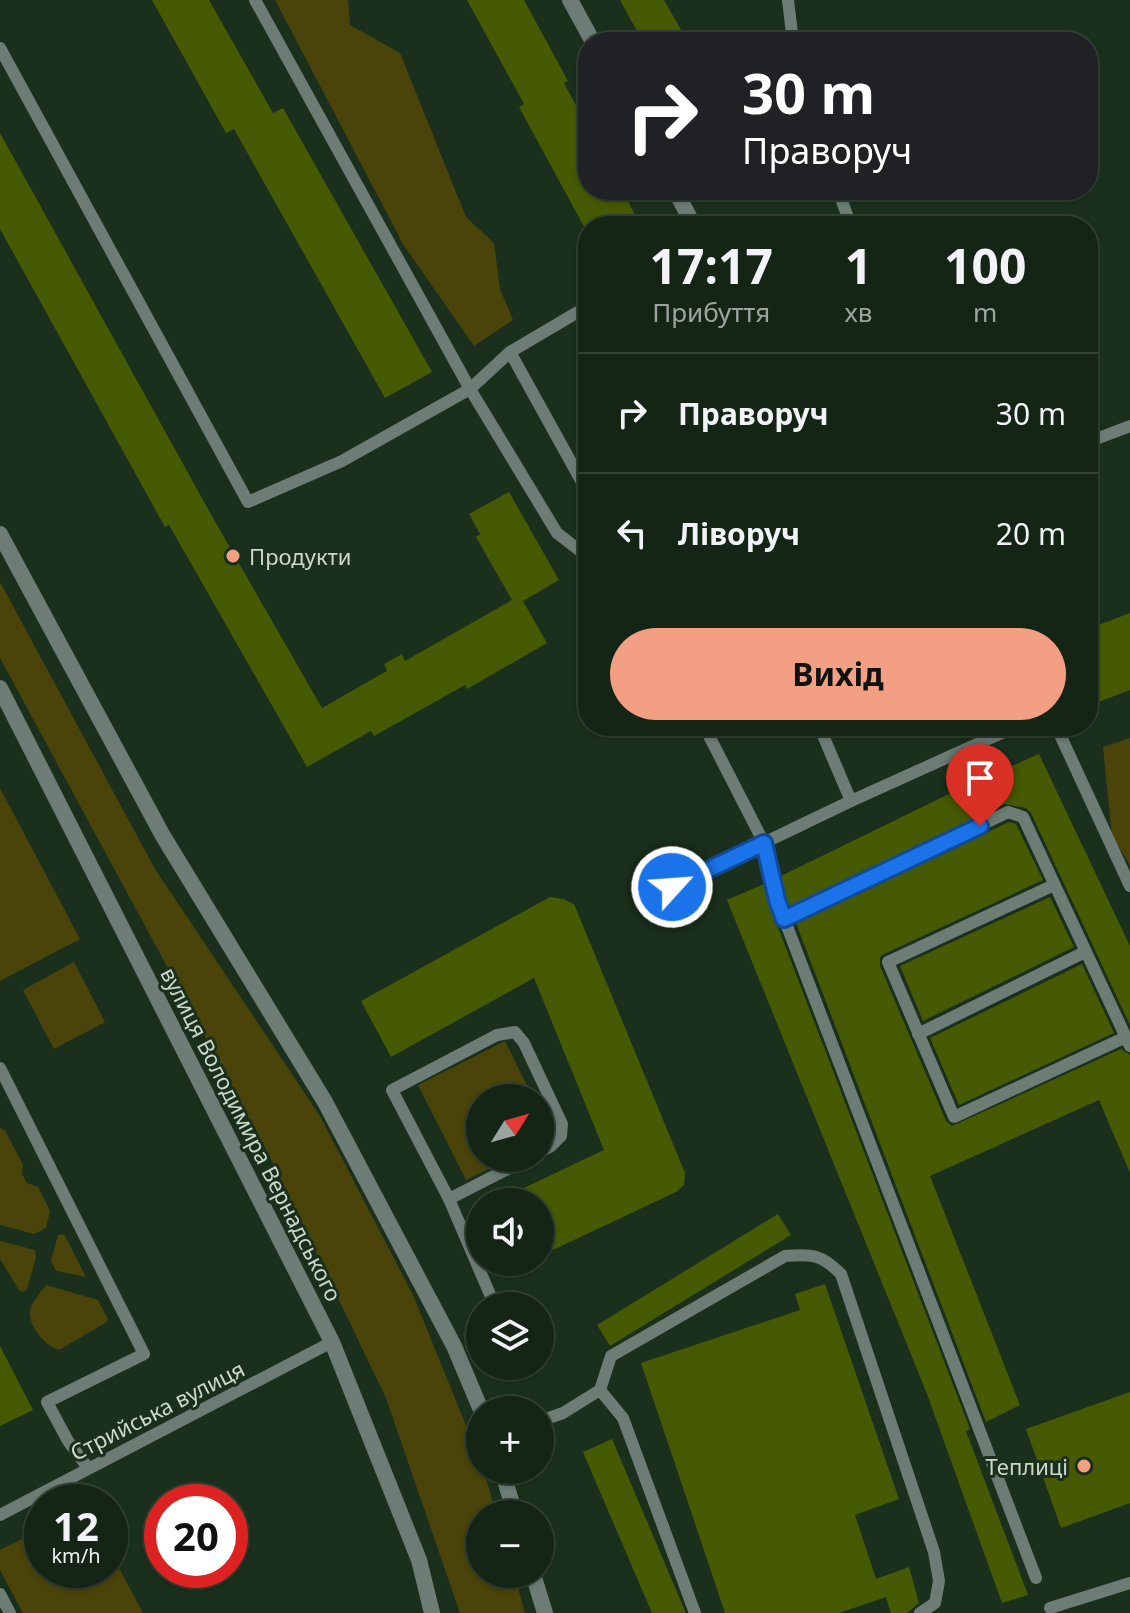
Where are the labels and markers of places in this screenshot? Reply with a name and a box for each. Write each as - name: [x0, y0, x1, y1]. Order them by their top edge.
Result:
- place label: Продукти: [249, 541, 351, 571]
- marker: Продукти: [224, 547, 242, 565]
- pin: [946, 744, 1014, 826]
- place label: Теплиці: [985, 1451, 1068, 1481]
- marker: Теплиці: [1075, 1457, 1093, 1475]

